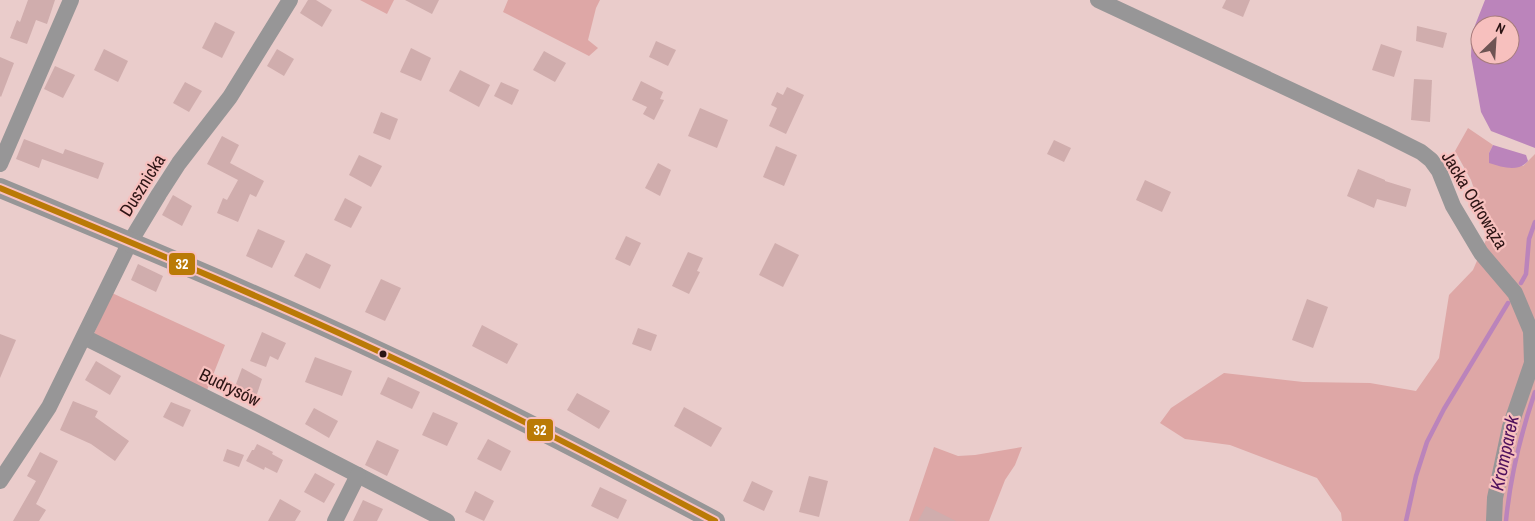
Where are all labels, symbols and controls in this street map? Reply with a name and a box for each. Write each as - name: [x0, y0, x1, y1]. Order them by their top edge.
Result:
- north arrow: [1470, 15, 1520, 65]
- text: N: [1493, 18, 1508, 38]
- street label: Jacka Odrowąża: [1436, 146, 1514, 254]
- street label: Dusznicka: [113, 149, 171, 221]
- line badge: 32: [168, 252, 196, 276]
- text: 32: [176, 255, 188, 273]
- unlabelled marker: [378, 349, 388, 359]
- street label: Budrysów: [195, 362, 265, 413]
- water label: Kromparek: [1483, 412, 1525, 493]
- line badge: 32: [526, 418, 554, 442]
- text: 32: [534, 421, 546, 439]

